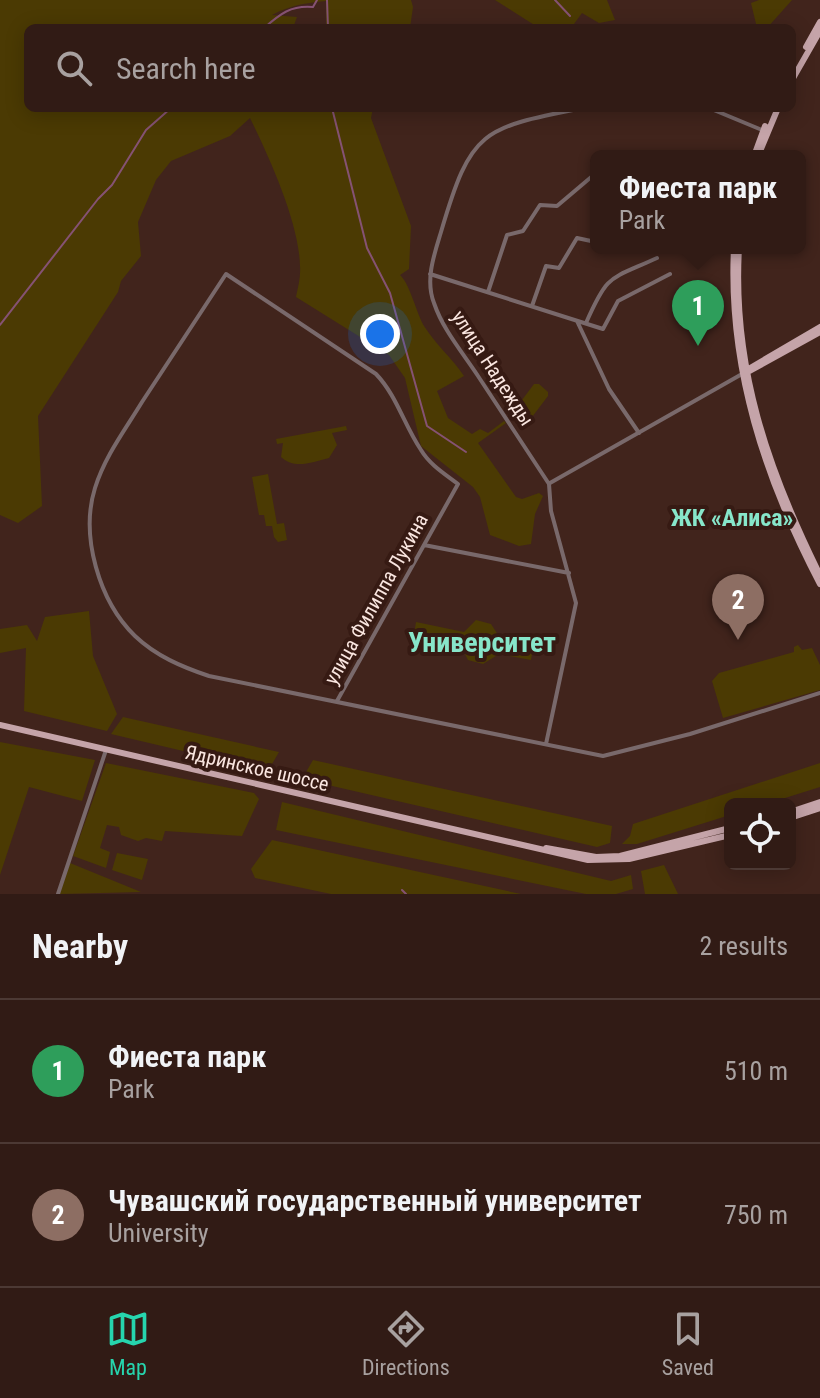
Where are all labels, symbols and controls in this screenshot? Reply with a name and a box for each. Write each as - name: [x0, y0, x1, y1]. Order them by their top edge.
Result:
- search box: [24, 24, 796, 112]
- icon: search: [52, 46, 96, 90]
- text: Search here: [116, 51, 256, 86]
- popup: [590, 150, 806, 254]
- text: Фиеста парк: [619, 170, 777, 205]
- text: Park: [619, 205, 665, 235]
- pin: 1: [672, 280, 724, 346]
- street label: улица Надежды: [447, 306, 539, 430]
- your location: [360, 314, 400, 354]
- district label: ЖК «Алиса»: [671, 504, 793, 532]
- street label: улица Филиппа Лукина: [319, 509, 433, 689]
- pin: 2: [712, 574, 764, 640]
- district label: Университет: [408, 626, 556, 659]
- street label: Ядринское шоссе: [183, 740, 331, 796]
- map controls: [724, 798, 796, 870]
- button: locate: [724, 798, 796, 870]
- text: Nearby: [32, 926, 128, 966]
- text: 2 results: [699, 931, 788, 961]
- text: Фиеста парк: [108, 1039, 266, 1074]
- text: 1: [51, 1056, 65, 1086]
- text: 510 m: [724, 1056, 788, 1086]
- text: Park: [108, 1074, 154, 1104]
- text: Чувашский государственный университет: [108, 1183, 642, 1218]
- text: 2: [51, 1200, 65, 1230]
- text: 750 m: [724, 1200, 788, 1230]
- text: University: [108, 1218, 209, 1248]
- tab: Map: [106, 1307, 150, 1380]
- tab: Directions: [362, 1307, 450, 1380]
- tab: Saved: [662, 1307, 714, 1380]

